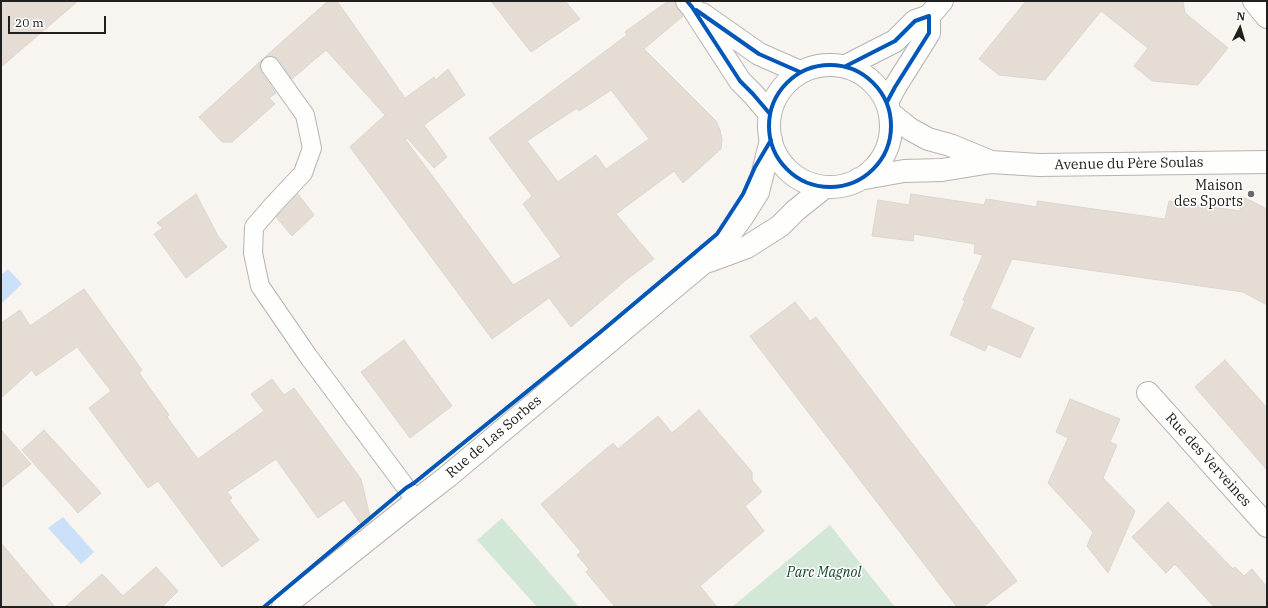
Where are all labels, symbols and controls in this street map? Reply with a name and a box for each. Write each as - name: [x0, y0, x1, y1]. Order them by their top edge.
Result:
- scale bar: [10, 8, 108, 34]
- north arrow: [1220, 8, 1260, 48]
- text: N: [1236, 9, 1246, 23]
- text: 20 m: [15, 15, 44, 30]
- street label: Avenue du Père Soulas: [1054, 154, 1204, 174]
- place label: Maison des Sports: [1174, 178, 1243, 210]
- marker: Maison des Sports: [1246, 189, 1256, 199]
- street label: Rue de Las Sorbes: [443, 392, 545, 482]
- street label: Rue des Verveines: [1162, 410, 1254, 510]
- park label: Parc Magnol: [787, 565, 861, 581]

